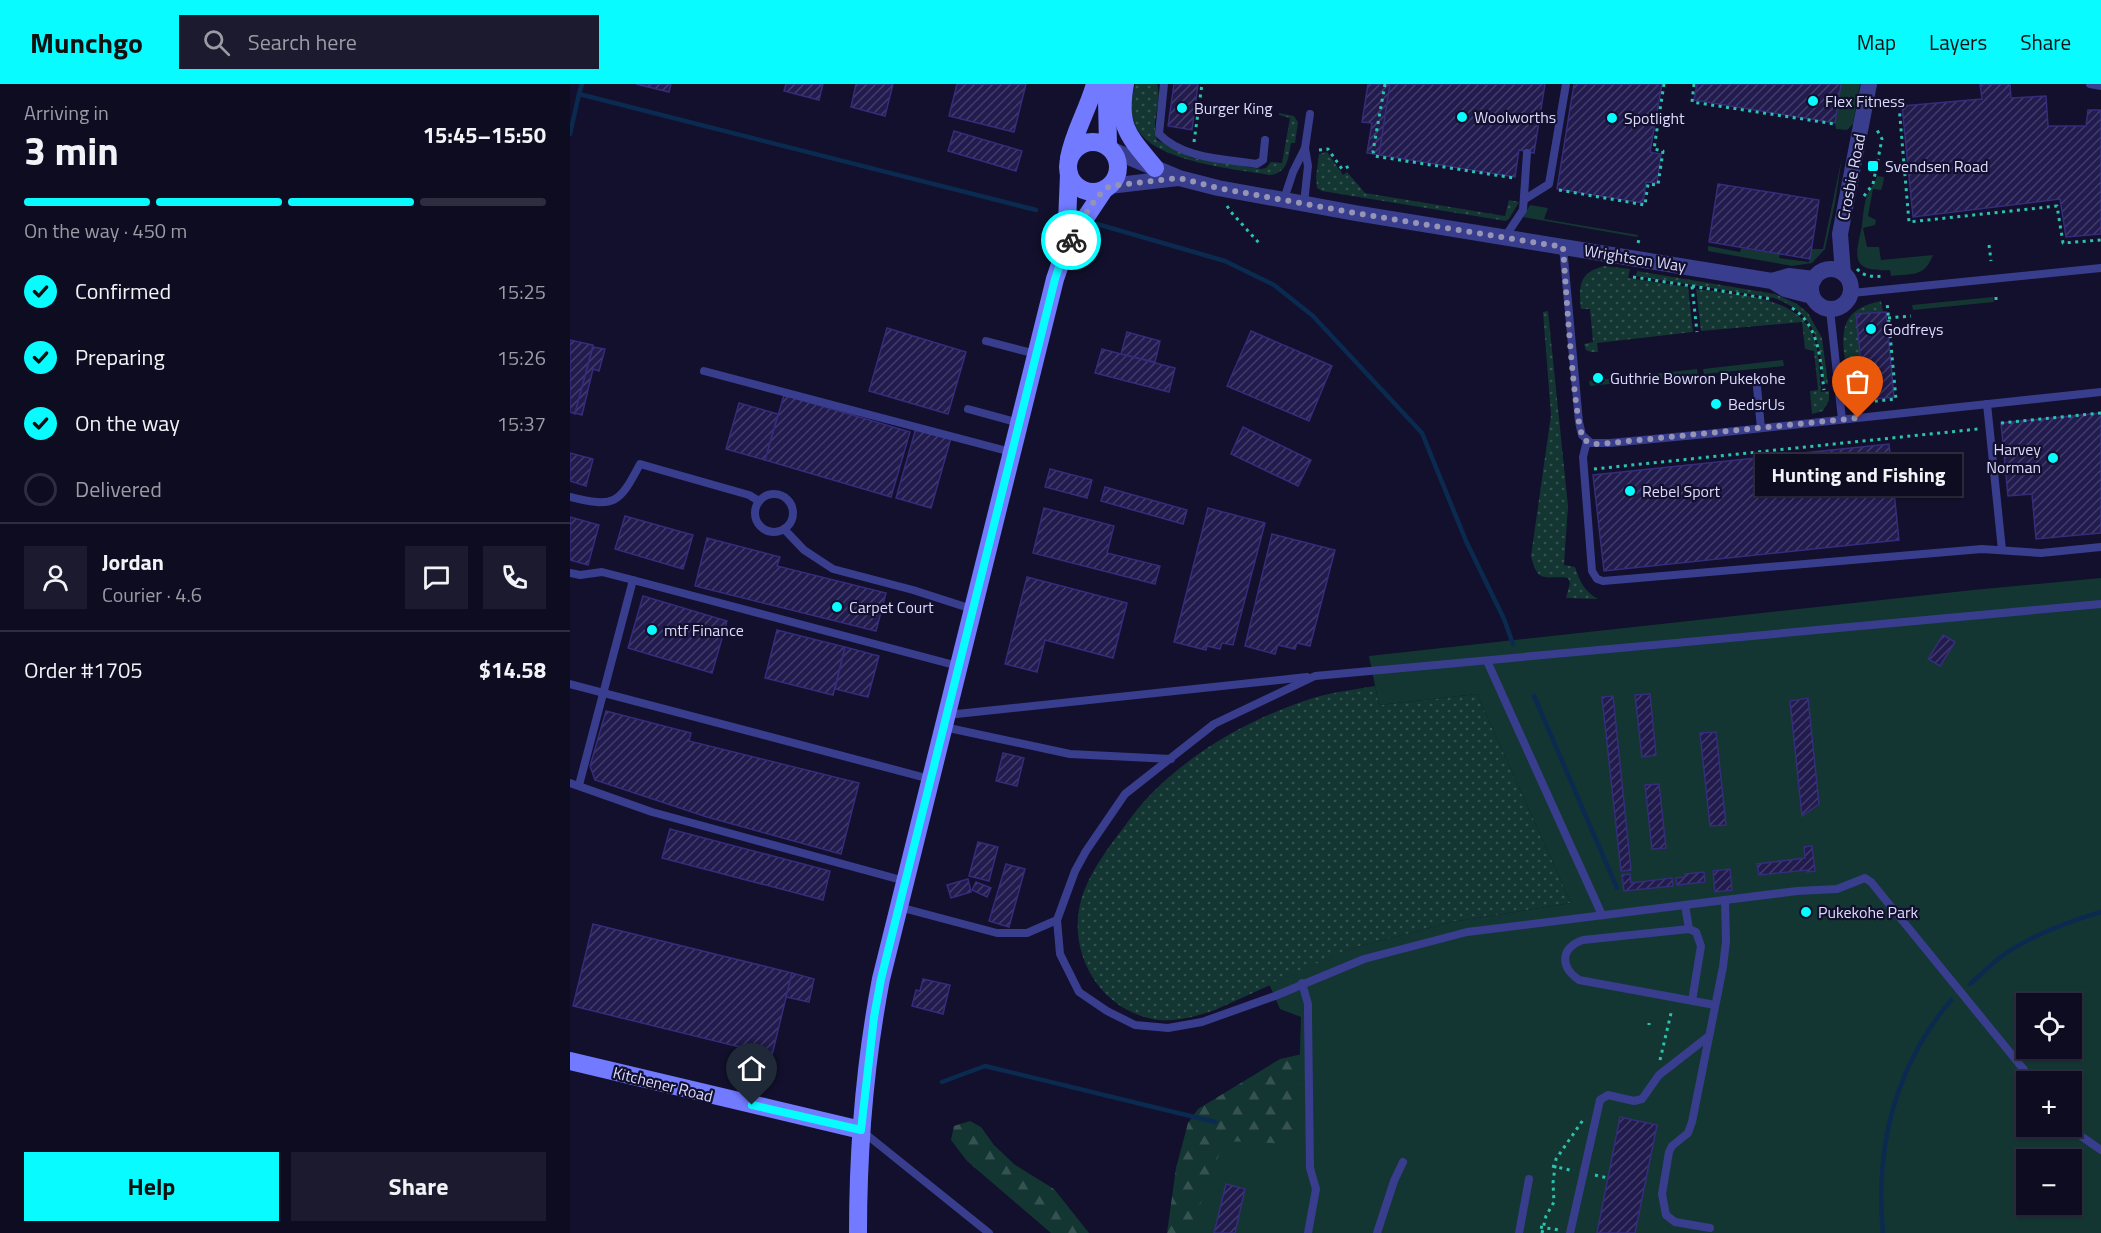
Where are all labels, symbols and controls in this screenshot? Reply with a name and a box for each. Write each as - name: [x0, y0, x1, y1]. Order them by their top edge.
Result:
- search box: [179, 15, 599, 69]
- text: Munchgo: [30, 21, 143, 64]
- text: Search here: [248, 25, 357, 59]
- icon: search: [200, 26, 233, 59]
- text: Map: [1857, 26, 1896, 58]
- text: Layers: [1929, 26, 1987, 58]
- text: Share: [2020, 26, 2071, 58]
- place label: Flex Fitness: [1825, 89, 1905, 113]
- marker: Flex Fitness: [1806, 94, 1820, 108]
- place label: Burger King: [1194, 96, 1273, 120]
- text: Arriving in: [24, 97, 109, 128]
- marker: Burger King: [1175, 101, 1189, 115]
- place label: Woolworths: [1474, 105, 1556, 129]
- place label: Spotlight: [1624, 106, 1685, 130]
- marker: Woolworths: [1455, 110, 1469, 124]
- marker: Spotlight: [1605, 111, 1619, 125]
- text: 15:45–15:50: [423, 118, 546, 152]
- text: 3 min: [24, 121, 119, 180]
- street label: Crosbie Road: [1831, 131, 1871, 223]
- place label: Svendsen Road: [1885, 154, 1988, 178]
- marker: Svendsen Road: [1866, 159, 1880, 173]
- courier: [1041, 210, 1101, 270]
- text: On the way · 450 m: [24, 215, 187, 246]
- icon: bike: [1055, 224, 1088, 257]
- street label: Wrightson Way: [1582, 238, 1688, 278]
- text: Confirmed: [75, 274, 171, 308]
- icon: check: [24, 275, 57, 308]
- text: 15:25: [497, 276, 546, 307]
- place label: Godfreys: [1883, 317, 1943, 341]
- marker: Godfreys: [1864, 322, 1878, 336]
- text: Preparing: [75, 340, 165, 374]
- icon: check: [24, 341, 57, 374]
- text: 15:26: [497, 342, 546, 373]
- pin: [1832, 356, 1883, 418]
- icon: bag: [1841, 365, 1874, 398]
- place label: Guthrie Bowron Pukekohe: [1610, 366, 1786, 390]
- marker: Guthrie Bowron Pukekohe: [1591, 371, 1605, 385]
- place label: BedsrUs: [1728, 392, 1785, 416]
- marker: BedsrUs: [1709, 397, 1723, 411]
- text: On the way: [75, 406, 180, 440]
- icon: check: [24, 407, 57, 440]
- text: 15:37: [497, 408, 546, 439]
- place label: Harvey Norman: [1986, 437, 2041, 479]
- marker: Harvey Norman: [2046, 451, 2060, 465]
- callout: Hunting and Fishing: [1754, 454, 1962, 496]
- text: Hunting and Fishing: [1771, 459, 1946, 490]
- text: Delivered: [75, 472, 162, 506]
- place label: Rebel Sport: [1642, 479, 1721, 503]
- marker: Rebel Sport: [1623, 484, 1637, 498]
- text: Jordan: [102, 545, 164, 579]
- button: person: [24, 546, 87, 609]
- button: chat: [405, 546, 468, 609]
- button: phone: [483, 546, 546, 609]
- text: Courier · 4.6: [102, 579, 202, 610]
- place label: Carpet Court: [849, 595, 934, 619]
- marker: Carpet Court: [830, 600, 844, 614]
- place label: mtf Finance: [664, 618, 744, 642]
- marker: mtf Finance: [645, 623, 659, 637]
- text: Order #1705: [24, 653, 143, 687]
- text: $14.58: [479, 653, 546, 687]
- place label: Pukekohe Park: [1818, 900, 1919, 924]
- marker: Pukekohe Park: [1799, 905, 1813, 919]
- map controls: [2016, 993, 2082, 1215]
- button: locate: [2016, 993, 2082, 1059]
- pin: [726, 1043, 777, 1105]
- icon: home: [735, 1052, 768, 1085]
- street label: Kitchener Road: [610, 1060, 716, 1108]
- button: +: [2016, 1071, 2082, 1137]
- button: −: [2016, 1149, 2082, 1215]
- button: Help: [24, 1152, 279, 1221]
- button: Share: [291, 1152, 546, 1221]

